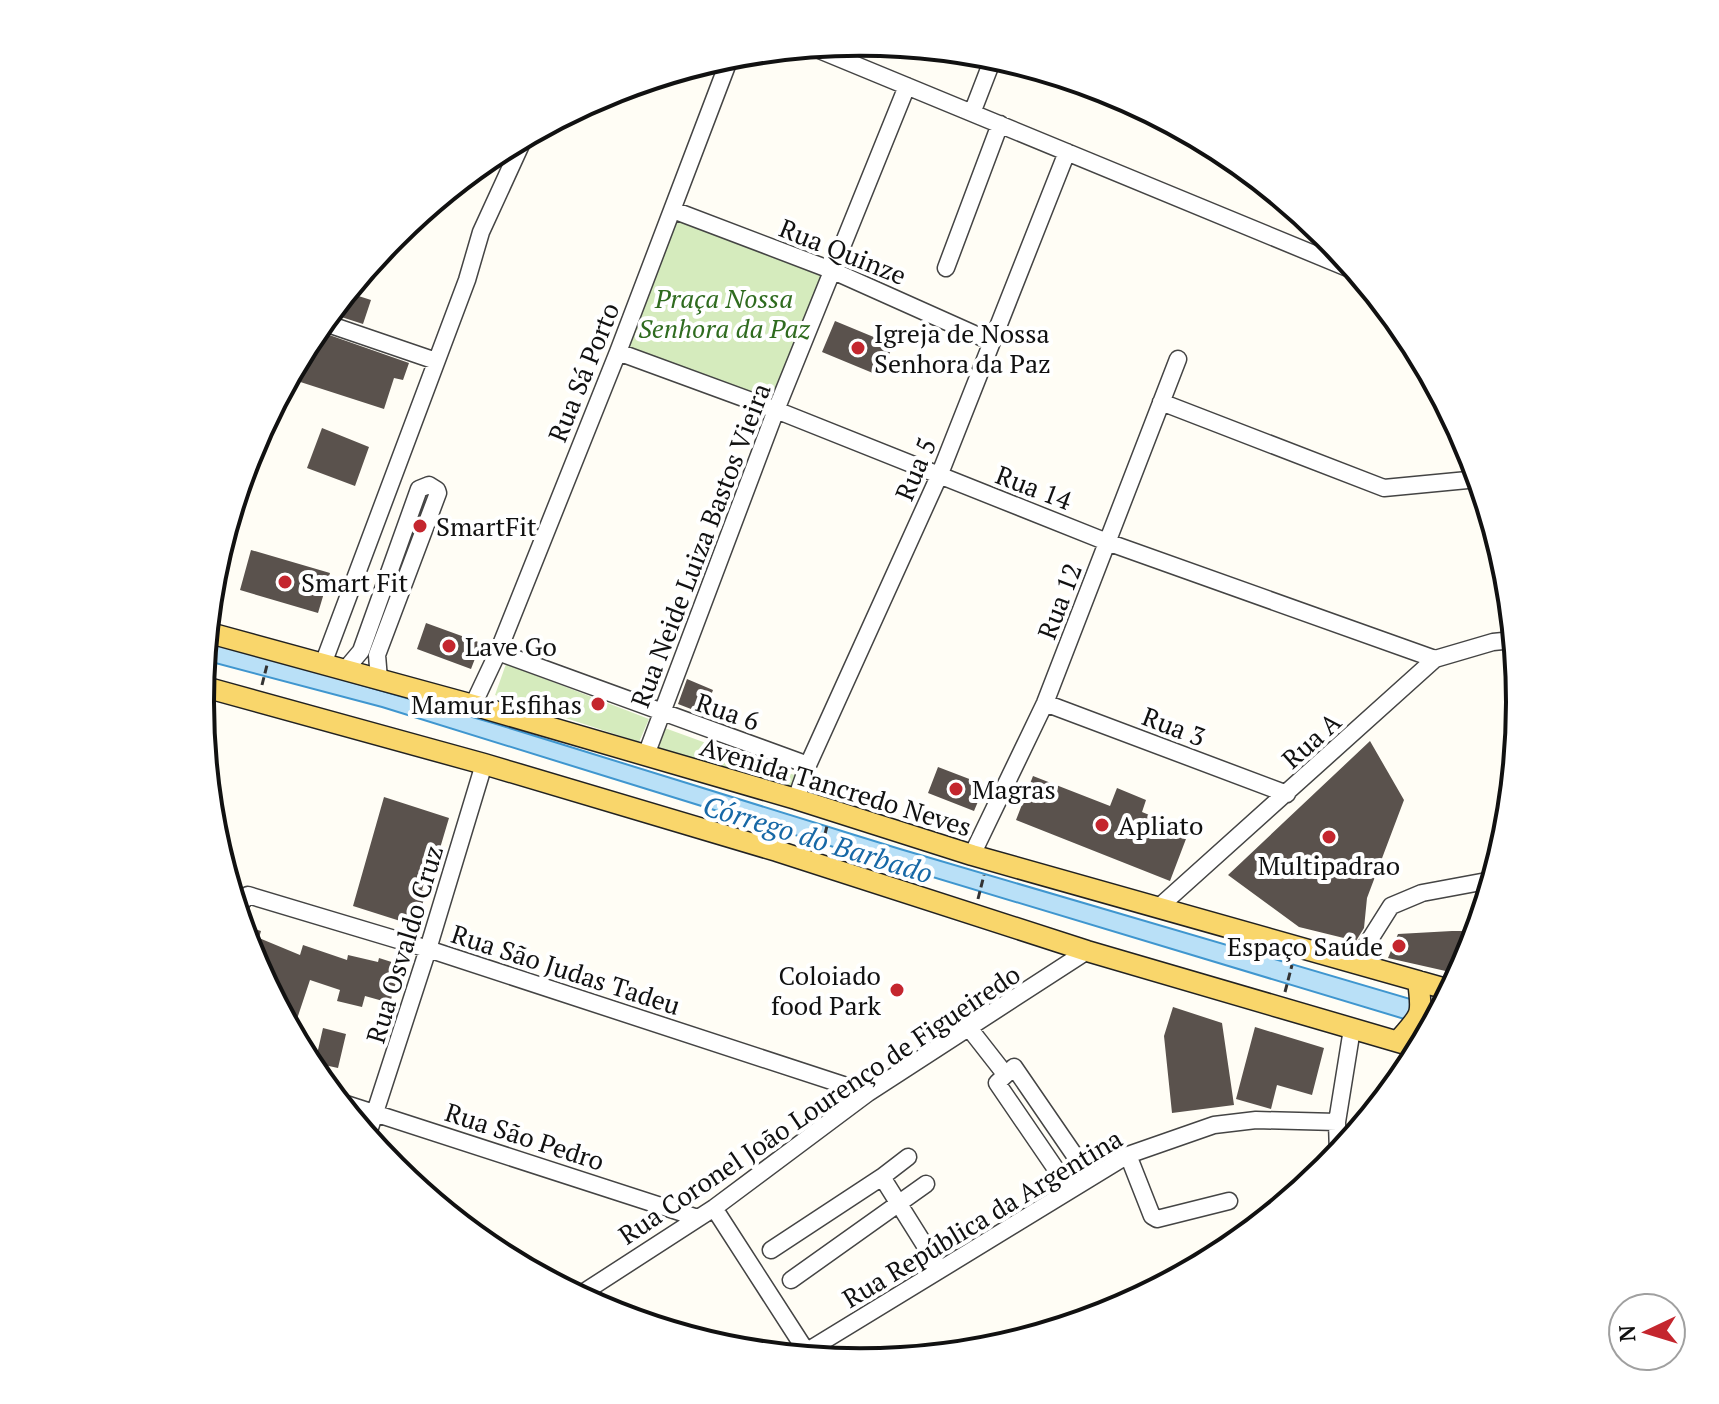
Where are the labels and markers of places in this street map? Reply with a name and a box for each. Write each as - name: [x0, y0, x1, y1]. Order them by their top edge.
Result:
- place label: Igreja de Nossa Senhora da Paz: [874, 316, 1051, 380]
- marker: Igreja de Nossa Senhora da Paz: [849, 339, 867, 357]
- place label: SmartFit: [436, 509, 537, 543]
- marker: SmartFit: [411, 517, 429, 535]
- place label: Smart Fit: [301, 565, 408, 599]
- marker: Smart Fit: [276, 573, 294, 591]
- place label: Lave Go: [465, 629, 557, 663]
- marker: Lave Go: [440, 637, 458, 655]
- place label: Mamur Esfihas: [411, 687, 582, 721]
- marker: Mamur Esfihas: [589, 695, 607, 713]
- place label: Magras: [972, 772, 1056, 806]
- marker: Magras: [947, 780, 965, 798]
- place label: Apliato: [1118, 808, 1203, 842]
- marker: Apliato: [1093, 816, 1111, 834]
- marker: Multipadrao: [1320, 828, 1338, 846]
- place label: Multipadrao: [1258, 848, 1400, 882]
- place label: Espaço Saúde: [1227, 929, 1383, 963]
- marker: Espaço Saúde: [1390, 937, 1408, 955]
- place label: Coloiado food Park: [771, 958, 882, 1022]
- marker: Coloiado food Park: [888, 981, 906, 999]

